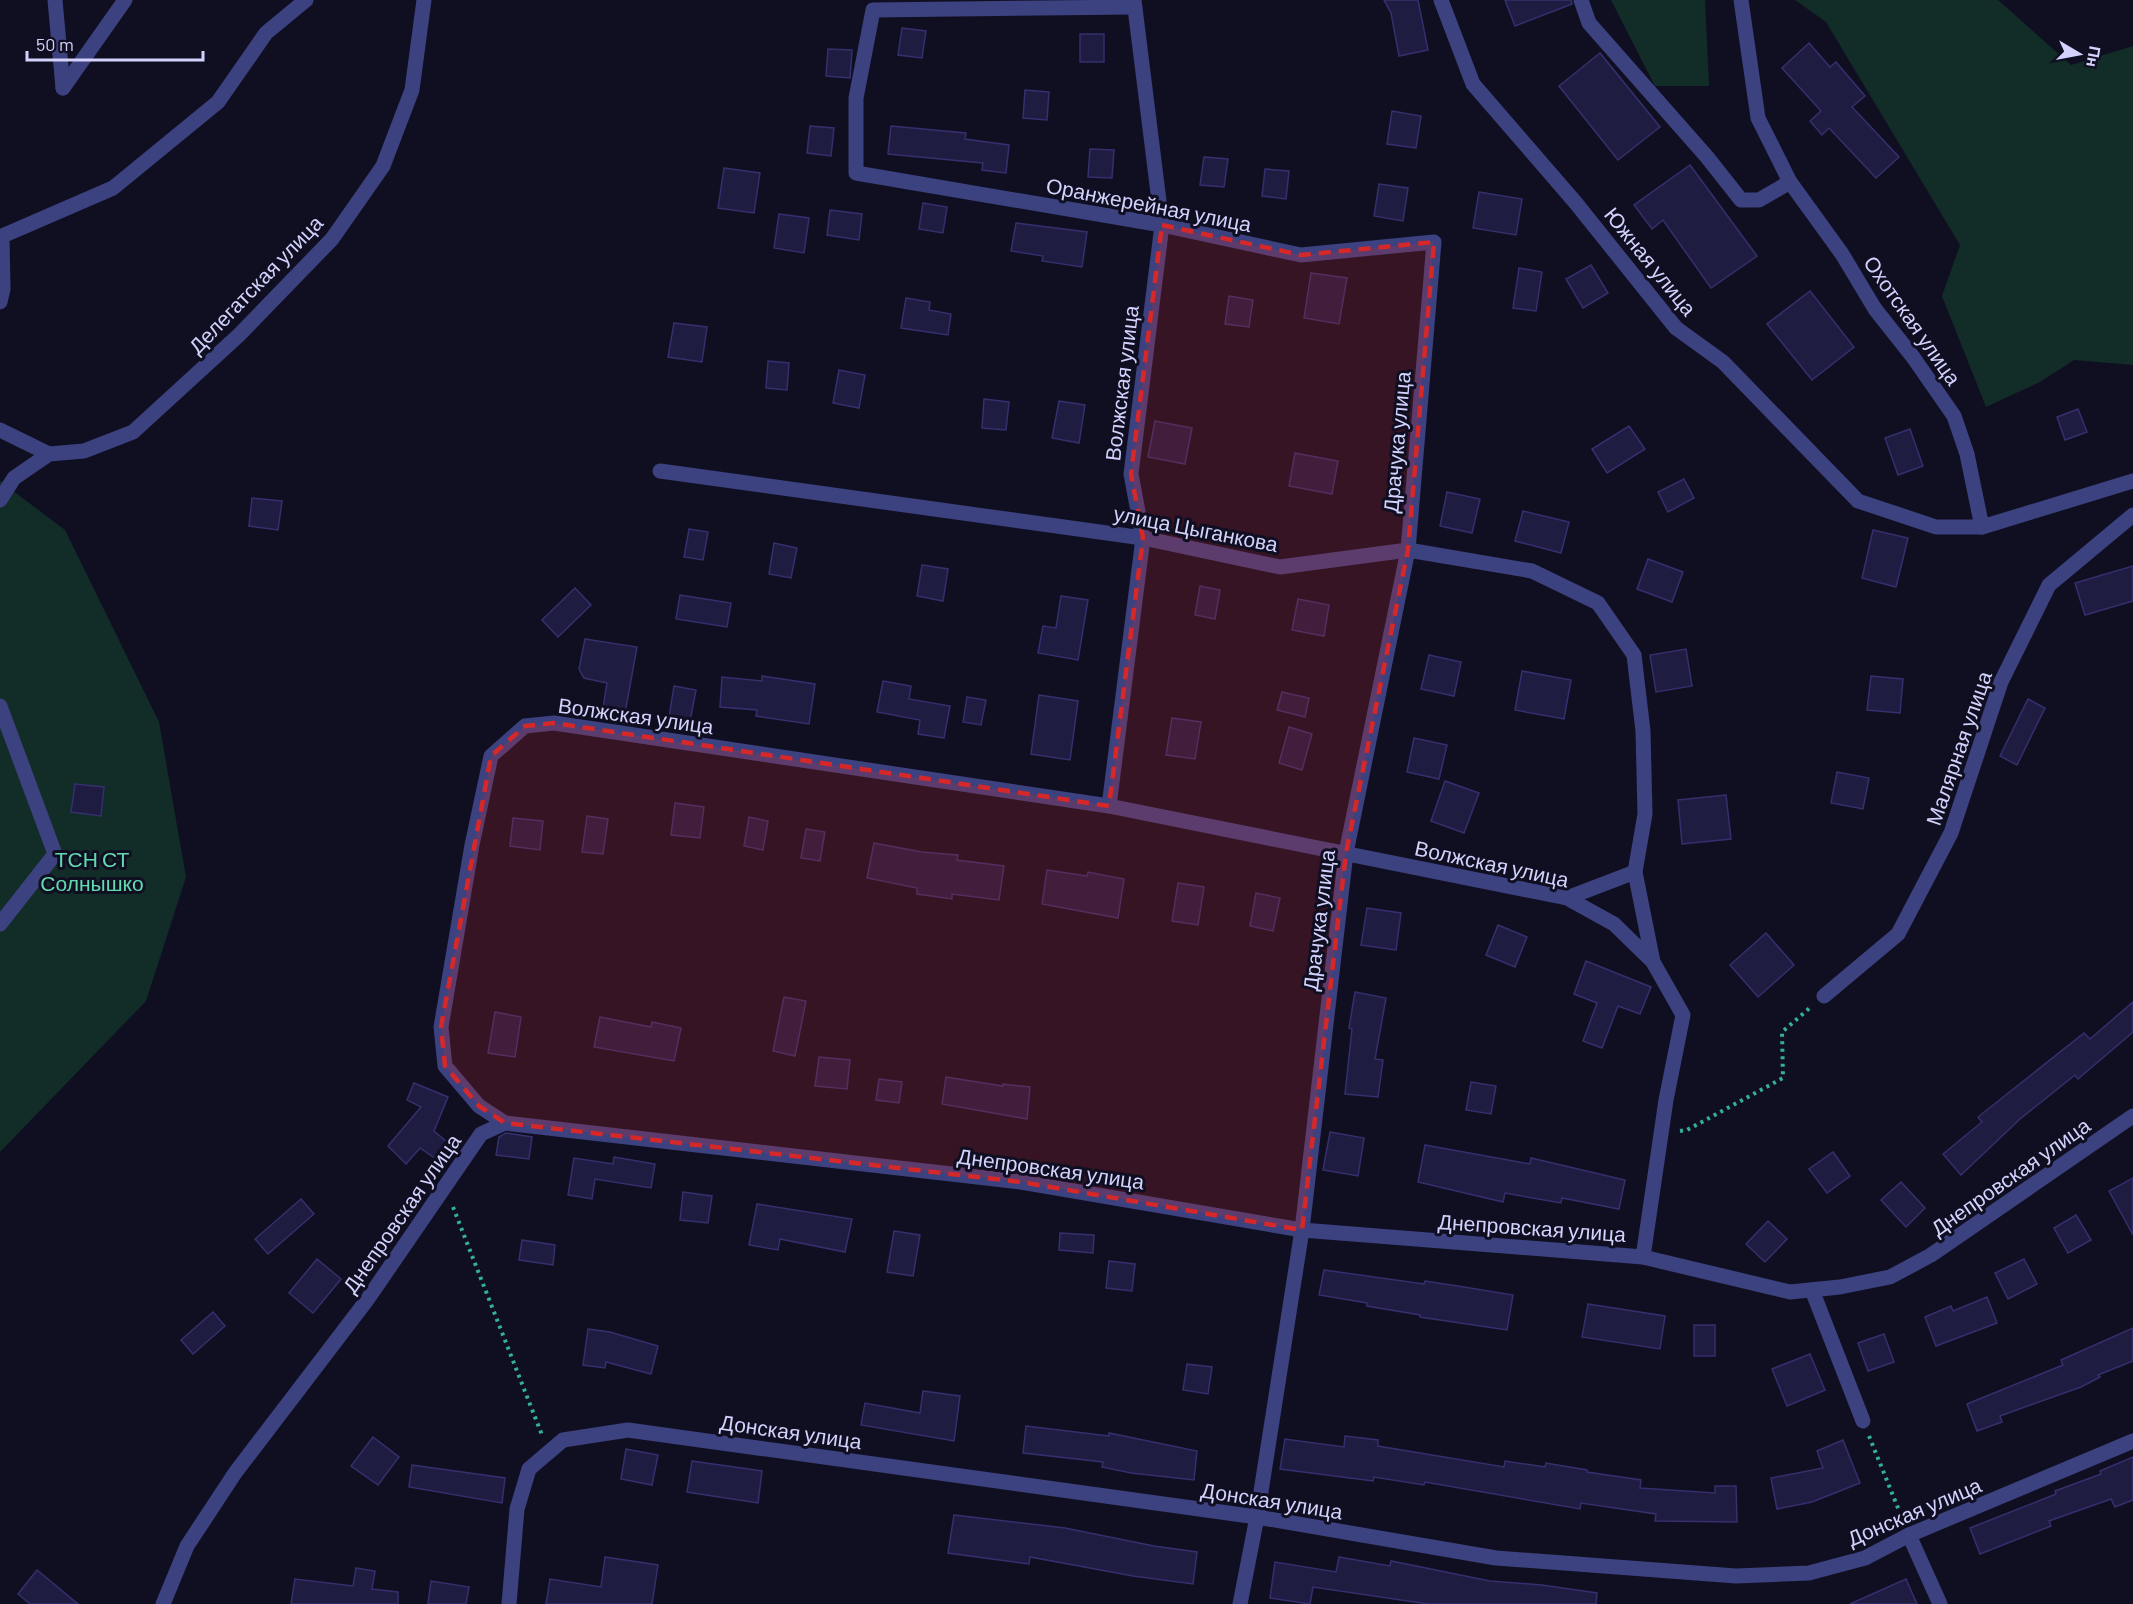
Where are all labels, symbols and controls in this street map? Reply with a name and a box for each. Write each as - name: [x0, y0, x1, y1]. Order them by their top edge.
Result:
- scale bar: [27, 24, 202, 62]
- north arrow: [2049, 24, 2109, 84]
- text: 50 m: [36, 33, 74, 55]
- text: Пн: [2083, 45, 2105, 69]
- street label: Оранжерейная улица: [1044, 172, 1254, 236]
- street label: Южная улица: [1600, 202, 1702, 320]
- street label: Делегатская улица: [183, 210, 327, 358]
- street label: Охотская улица: [1859, 251, 1967, 390]
- street label: Волжская улица: [1099, 303, 1143, 462]
- street label: Драчука улица: [1377, 370, 1415, 514]
- street label: улица Цыганкова: [1112, 500, 1281, 556]
- street label: Малярная улица: [1920, 667, 1996, 828]
- street label: Волжская улица: [557, 692, 716, 738]
- street label: Волжская улица: [1413, 834, 1572, 892]
- park label: ТСН СТ Солнышко: [40, 846, 144, 895]
- street label: Драчука улица: [1297, 848, 1339, 992]
- street label: Днепровская улица: [1926, 1112, 2095, 1240]
- street label: Днепровская улица: [337, 1128, 465, 1297]
- street label: Днепровская улица: [956, 1143, 1146, 1194]
- street label: Днепровская улица: [1437, 1208, 1627, 1246]
- street label: Донская улица: [719, 1409, 864, 1453]
- street label: Донская улица: [1843, 1471, 1985, 1550]
- street label: Донская улица: [1199, 1476, 1345, 1524]

